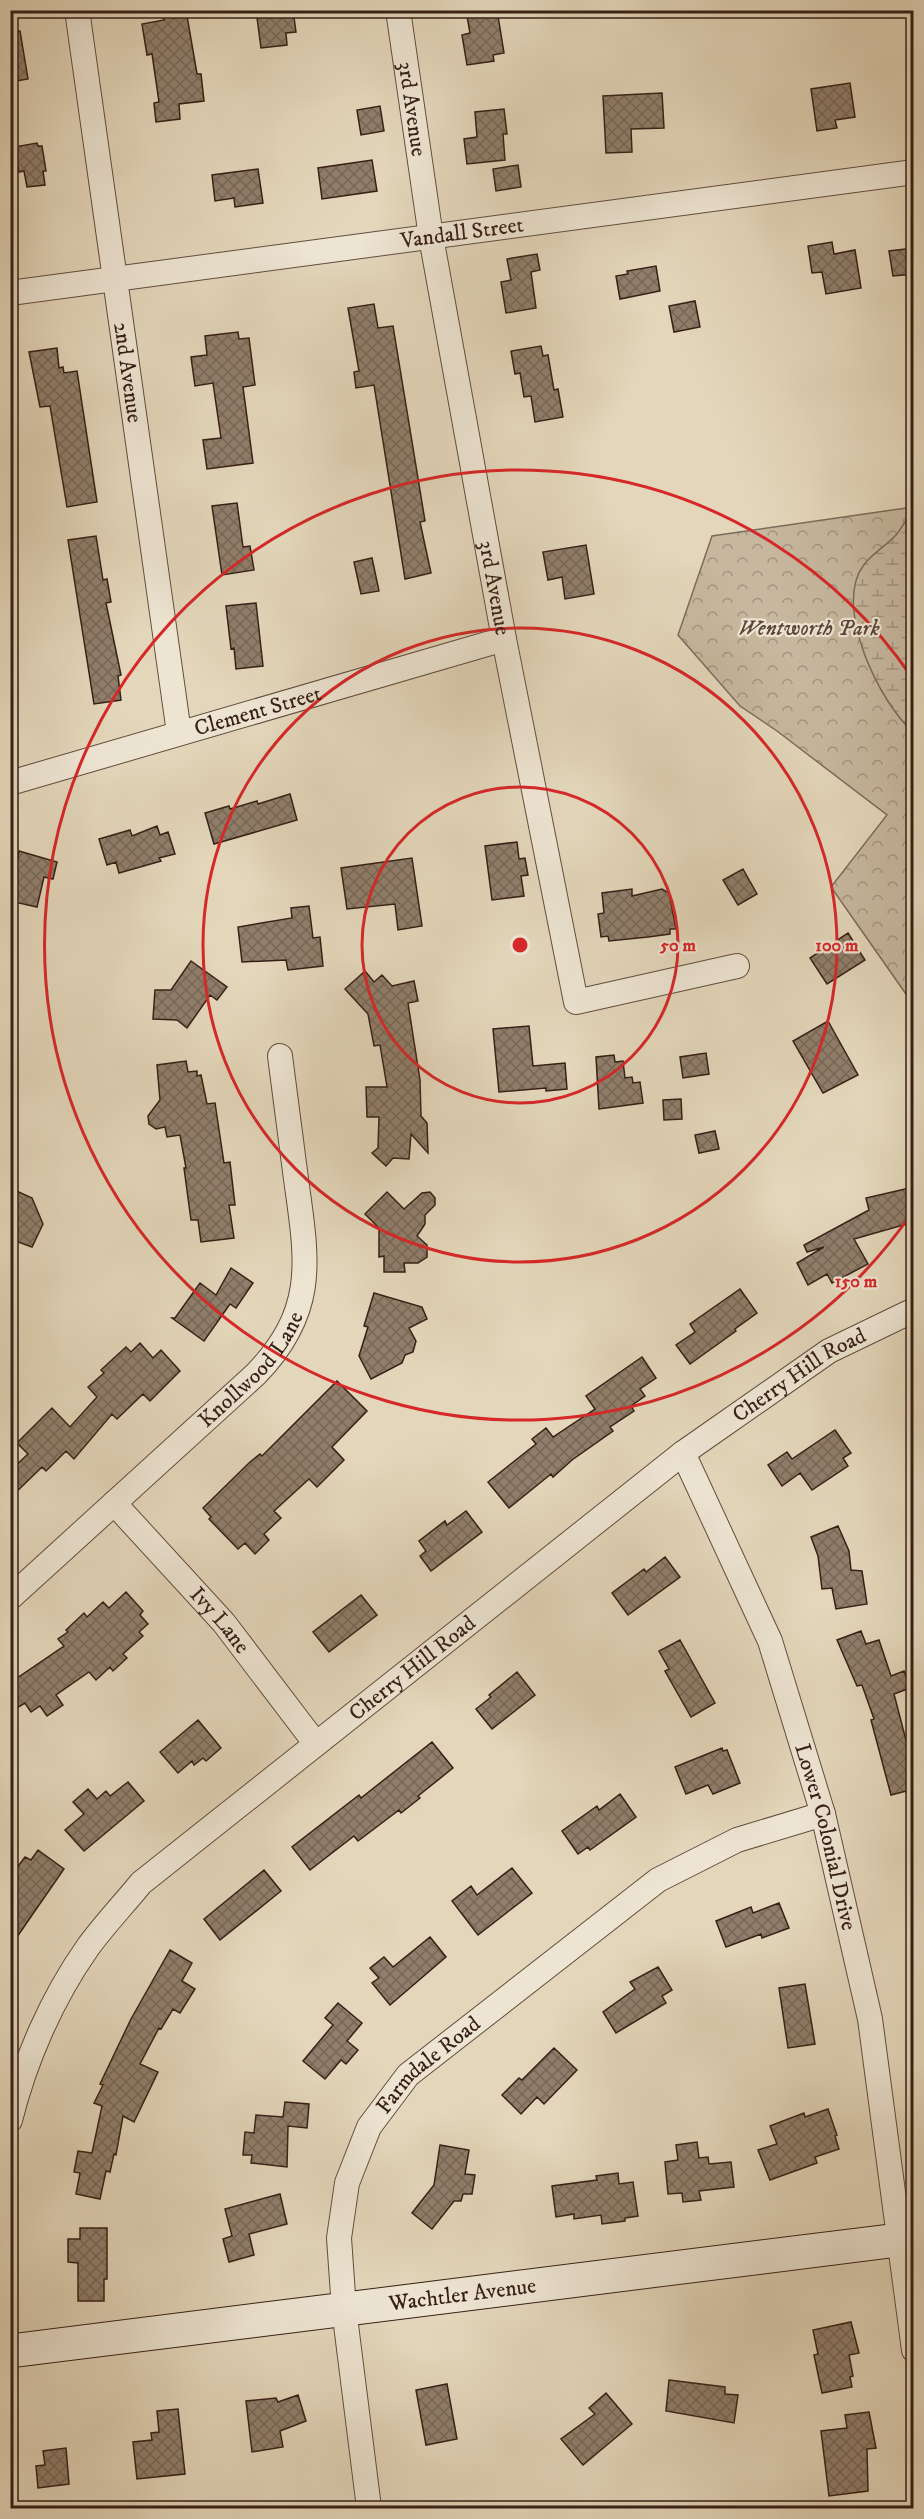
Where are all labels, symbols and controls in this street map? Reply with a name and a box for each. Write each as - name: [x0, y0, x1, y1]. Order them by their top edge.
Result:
- street label: 3rd Avenue: [392, 60, 433, 158]
- street label: Vandall Street: [398, 211, 525, 254]
- street label: 2nd Avenue: [108, 320, 149, 425]
- street label: 3rd Avenue: [473, 538, 517, 637]
- park label: Wentworth Park: [738, 615, 880, 642]
- street label: Clement Street: [191, 679, 324, 742]
- centre of rings: [510, 935, 530, 955]
- text: 50 m: [659, 935, 696, 957]
- text: 100 m: [815, 935, 859, 957]
- text: 150 m: [835, 1271, 878, 1293]
- street label: Knollwood Lane: [193, 1308, 309, 1433]
- street label: Cherry Hill Road: [727, 1322, 870, 1428]
- street label: Ivy Lane: [184, 1581, 256, 1659]
- street label: Cherry Hill Road: [343, 1609, 481, 1726]
- street label: Lower Colonial Drive: [789, 1740, 863, 1933]
- street label: Farmdale Road: [370, 2010, 486, 2119]
- street label: Wachtler Avenue: [386, 2272, 538, 2317]

